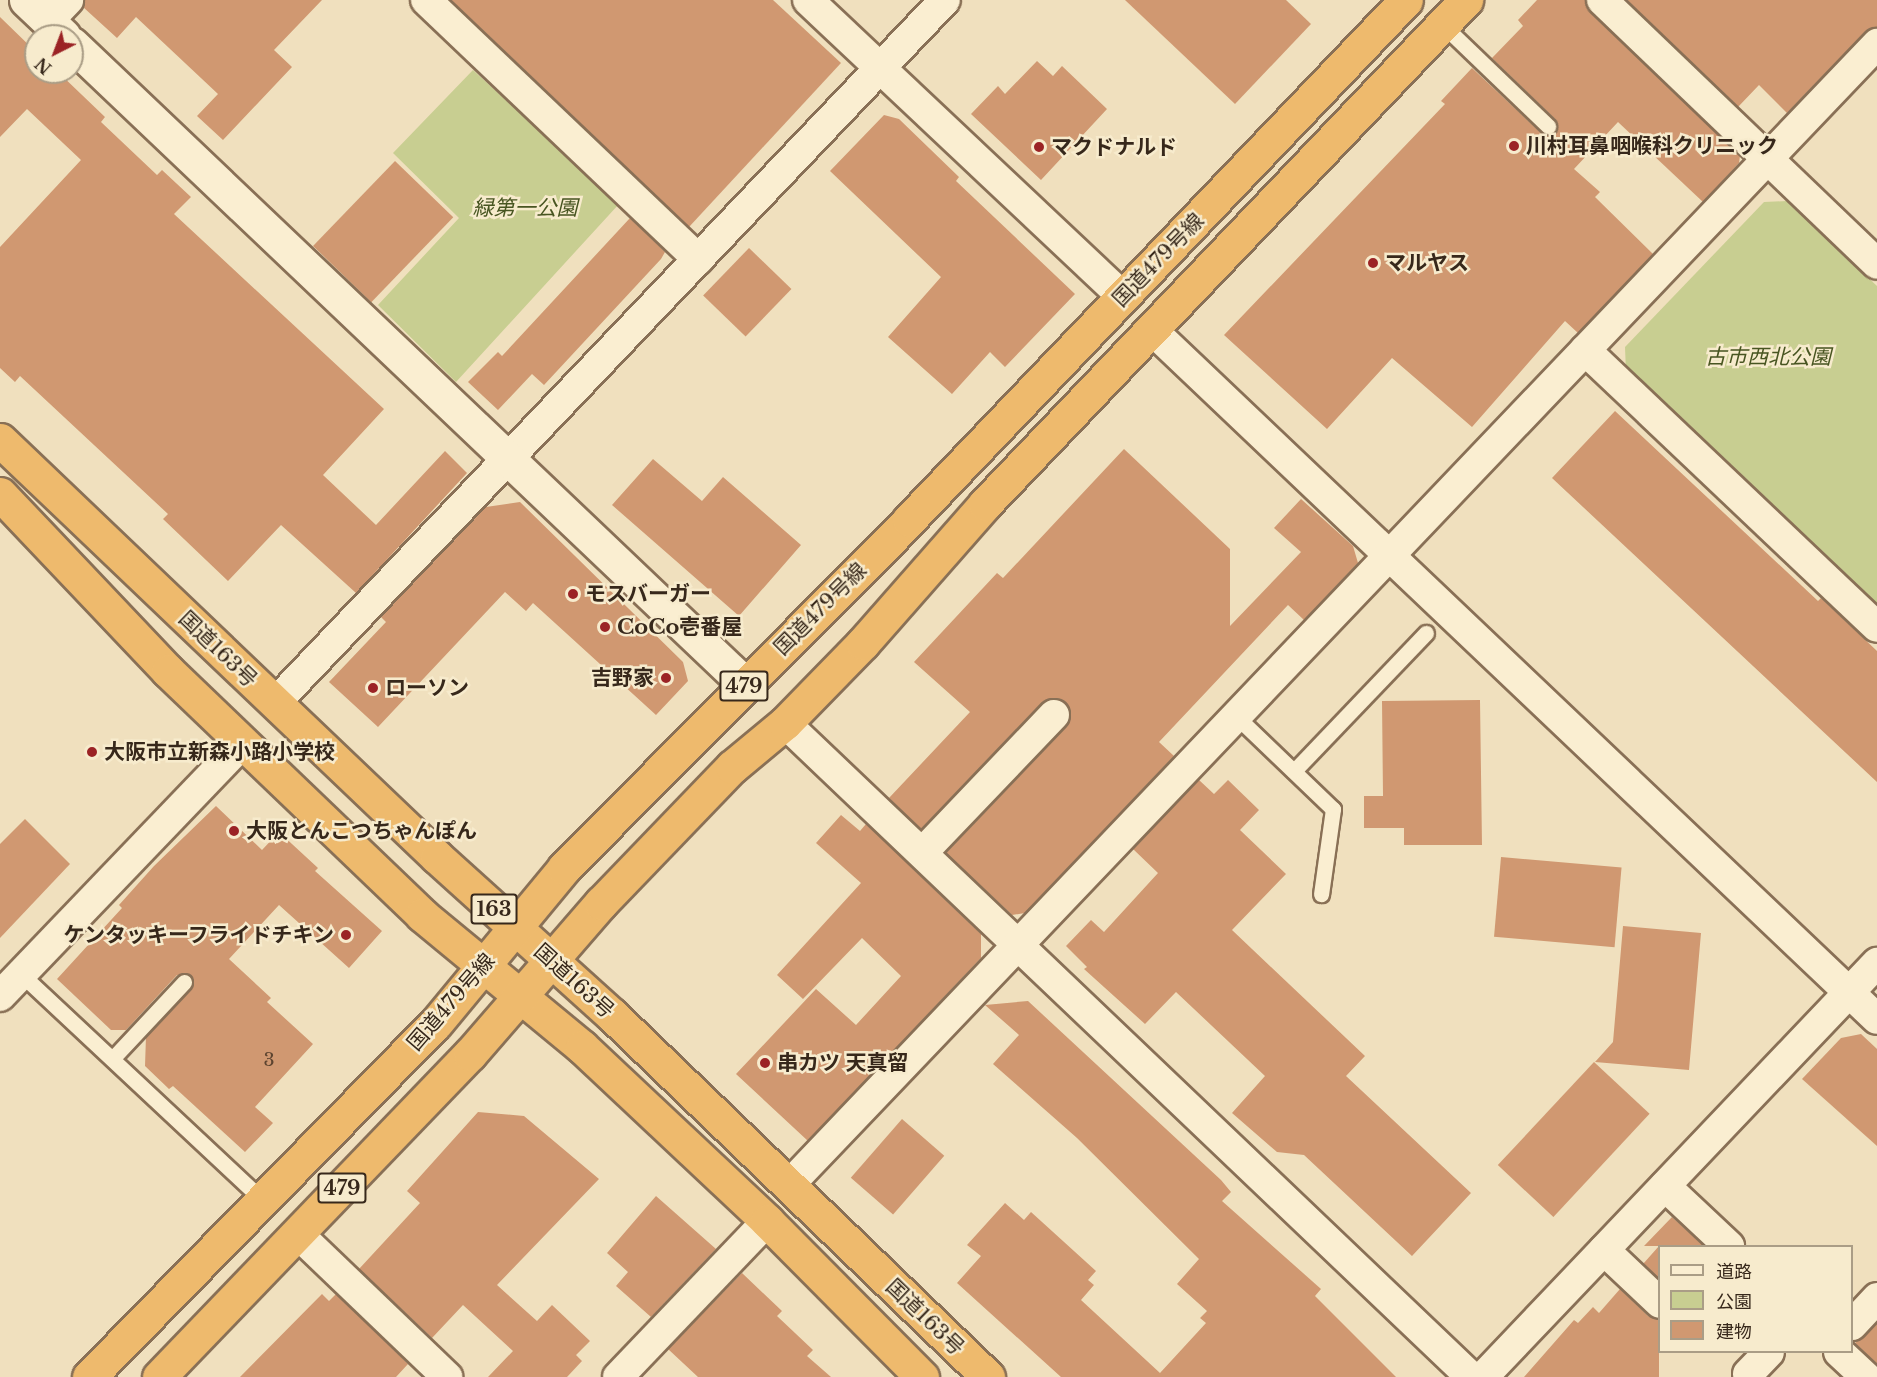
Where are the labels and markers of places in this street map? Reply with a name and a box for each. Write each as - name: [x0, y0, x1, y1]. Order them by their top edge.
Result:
- place label: 川村耳鼻咽喉科クリニック: [1526, 133, 1778, 159]
- place label: マクドナルド: [1051, 134, 1177, 160]
- marker: 川村耳鼻咽喉科クリニック: [1507, 139, 1521, 153]
- marker: マクドナルド: [1032, 140, 1046, 154]
- place label: マルヤス: [1385, 250, 1469, 276]
- marker: マルヤス: [1366, 256, 1380, 270]
- place label: モスバーガー: [585, 581, 711, 607]
- marker: モスバーガー: [566, 587, 580, 601]
- place label: CoCo壱番屋: [617, 614, 742, 640]
- marker: CoCo壱番屋: [598, 620, 612, 634]
- place label: 吉野家: [591, 665, 654, 691]
- marker: 吉野家: [659, 671, 673, 685]
- place label: ローソン: [385, 675, 469, 701]
- marker: ローソン: [366, 681, 380, 695]
- place label: 大阪市立新森小路小学校: [104, 739, 335, 765]
- marker: 大阪市立新森小路小学校: [85, 745, 99, 759]
- place label: 大阪とんこつちゃんぽん: [246, 818, 477, 844]
- marker: 大阪とんこつちゃんぽん: [227, 824, 241, 838]
- place label: ケンタッキーフライドチキン: [61, 922, 334, 948]
- marker: ケンタッキーフライドチキン: [339, 928, 353, 942]
- place label: 串カツ 天真留: [777, 1050, 909, 1076]
- marker: 串カツ 天真留: [758, 1056, 772, 1070]

